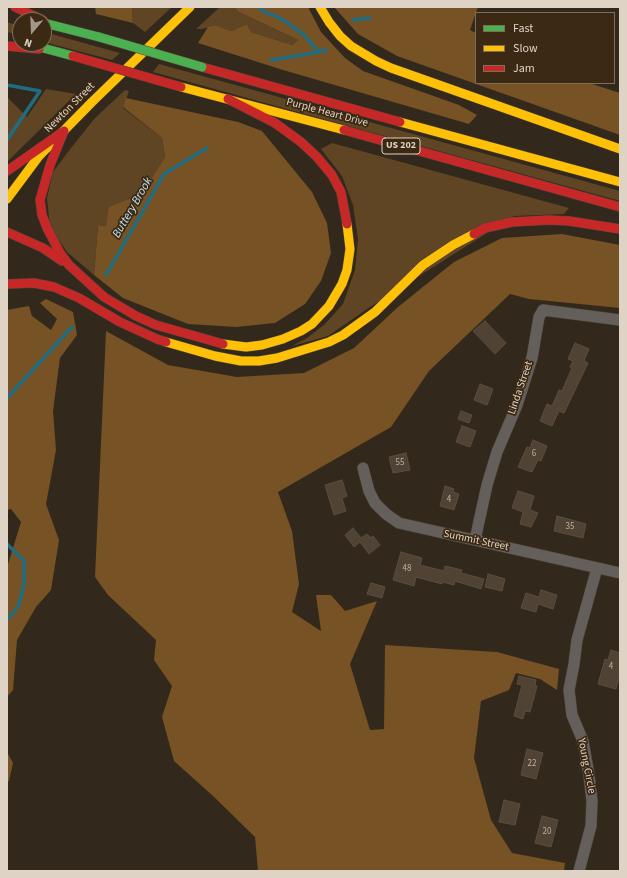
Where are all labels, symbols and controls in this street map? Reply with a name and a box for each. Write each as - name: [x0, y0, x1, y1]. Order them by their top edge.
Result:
- north arrow: [12, 12, 52, 52]
- legend: [475, 12, 615, 84]
- text: Fast: [513, 20, 533, 37]
- text: N: [22, 35, 34, 51]
- text: Slow: [513, 40, 538, 57]
- text: Jam: [513, 60, 535, 77]
- street label: Newton Street: [42, 80, 98, 136]
- street label: Purple Heart Drive: [285, 96, 369, 130]
- road number: US 202: [382, 138, 420, 154]
- water label: Buttery Brook: [110, 175, 156, 241]
- street label: Linda Street: [506, 360, 536, 416]
- house number: 6: [532, 449, 536, 459]
- house number: 55: [396, 458, 404, 468]
- house number: 4: [447, 495, 451, 505]
- house number: 35: [566, 522, 574, 532]
- street label: Summit Street: [442, 528, 510, 554]
- house number: 48: [403, 564, 411, 574]
- house number: 4: [609, 662, 613, 672]
- street label: Young Circle: [574, 737, 598, 795]
- house number: 22: [528, 759, 536, 769]
- house number: 20: [543, 827, 551, 837]

